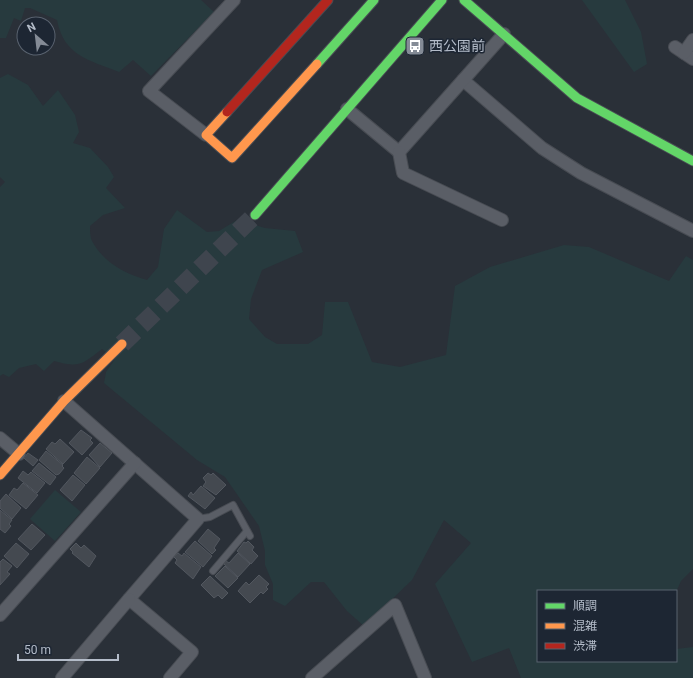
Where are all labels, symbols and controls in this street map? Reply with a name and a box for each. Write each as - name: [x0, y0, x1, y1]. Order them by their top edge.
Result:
- north arrow: [16, 16, 56, 56]
- text: N: [25, 20, 38, 35]
- bus stop icon: 西公園前: [404, 35, 426, 57]
- place label: 西公園前: [429, 38, 485, 54]
- legend: [537, 590, 677, 662]
- text: 順調: [573, 599, 597, 613]
- text: 混雑: [573, 619, 597, 633]
- scale bar: [18, 636, 118, 662]
- text: 渋滞: [573, 639, 597, 653]
- text: 50 m: [24, 643, 51, 657]

